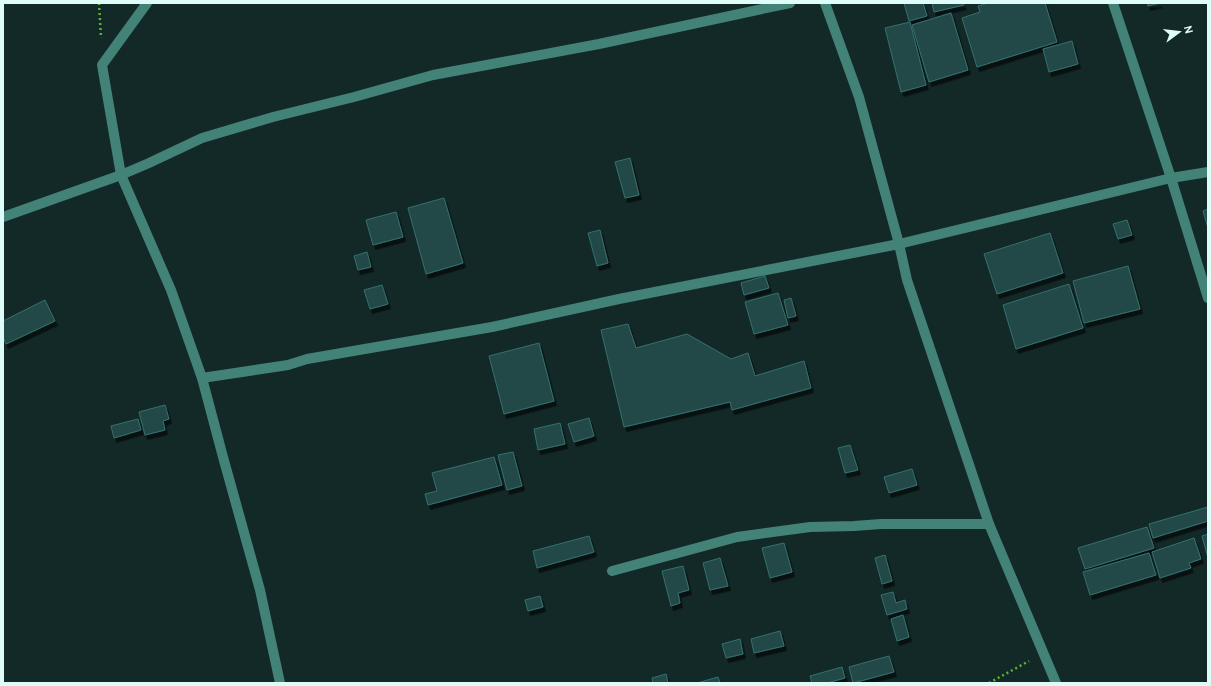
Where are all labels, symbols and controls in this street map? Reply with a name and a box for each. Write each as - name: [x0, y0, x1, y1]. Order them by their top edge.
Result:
- north arrow: [1159, 12, 1199, 52]
- text: N: [1180, 24, 1195, 35]

